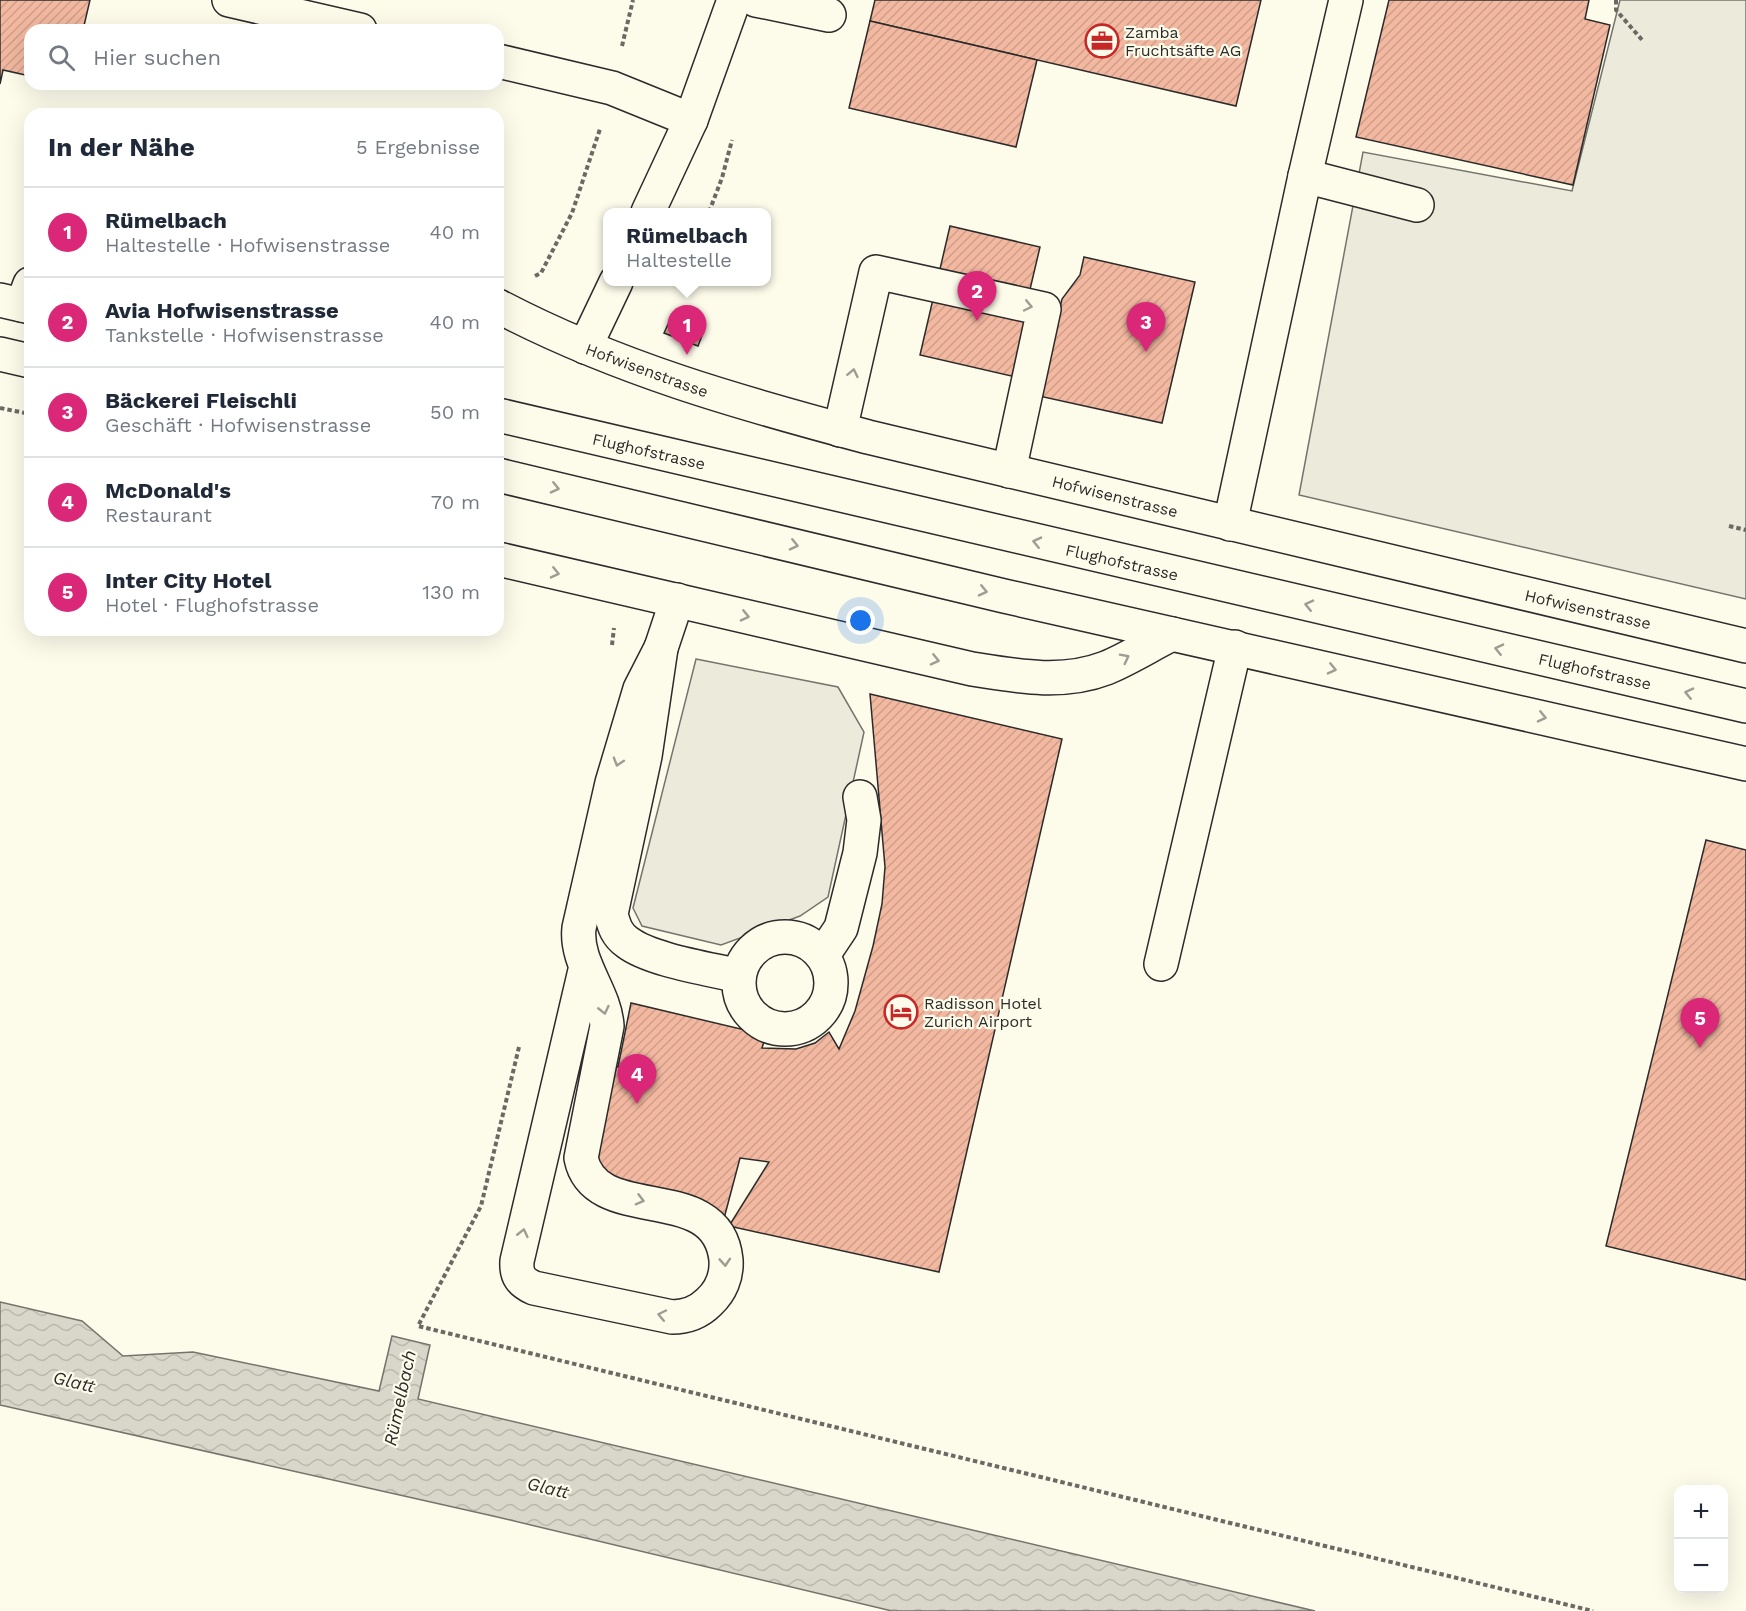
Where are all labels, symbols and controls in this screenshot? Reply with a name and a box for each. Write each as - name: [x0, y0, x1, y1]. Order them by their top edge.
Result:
- office icon: Zamba Fruchtsäfte AG: [1084, 23, 1120, 59]
- place label: Zamba Fruchtsäfte AG: [1125, 23, 1241, 60]
- search box: [24, 24, 504, 90]
- icon: search: [45, 41, 78, 74]
- text: Hier suchen: [93, 45, 221, 70]
- text: In der Nähe: [48, 132, 195, 162]
- text: 5 Ergebnisse: [356, 135, 480, 159]
- text: Rümelbach: [105, 208, 227, 233]
- popup: [603, 208, 771, 286]
- text: 1: [63, 220, 72, 244]
- text: 40 m: [429, 220, 480, 244]
- text: Rümelbach: [626, 223, 748, 248]
- text: Haltestelle · Hofwisenstrasse: [105, 233, 390, 257]
- text: Haltestelle: [626, 248, 732, 272]
- pin: 2: [958, 272, 996, 321]
- text: Avia Hofwisenstrasse: [105, 298, 339, 323]
- one-way arrow: [1022, 298, 1032, 311]
- pin: 3: [1126, 302, 1166, 352]
- pin: 1: [668, 306, 706, 355]
- text: 2: [62, 310, 73, 334]
- text: 40 m: [429, 310, 480, 334]
- text: Tankstelle · Hofwisenstrasse: [105, 323, 384, 347]
- street label: Hofwisenstrasse: [583, 339, 711, 401]
- one-way arrow: [846, 368, 859, 378]
- text: Bäckerei Fleischli: [105, 388, 297, 413]
- text: 3: [62, 400, 73, 424]
- text: 50 m: [430, 400, 480, 424]
- text: Geschäft · Hofwisenstrasse: [105, 413, 371, 437]
- street label: Flughofstrasse: [591, 429, 707, 474]
- street label: Hofwisenstrasse: [1050, 472, 1180, 521]
- text: McDonald's: [105, 478, 231, 503]
- one-way arrow: [550, 481, 560, 494]
- text: 4: [61, 490, 74, 514]
- text: 70 m: [431, 490, 480, 514]
- text: Restaurant: [105, 503, 212, 527]
- one-way arrow: [1032, 536, 1042, 549]
- one-way arrow: [788, 538, 798, 551]
- street label: Flughofstrasse: [1064, 540, 1180, 585]
- one-way arrow: [550, 566, 560, 579]
- text: Inter City Hotel: [105, 568, 271, 593]
- text: 5: [62, 580, 73, 604]
- text: 130 m: [422, 580, 480, 604]
- one-way arrow: [978, 583, 988, 596]
- street label: Hofwisenstrasse: [1523, 586, 1653, 633]
- text: Hotel · Flughofstrasse: [105, 593, 319, 617]
- one-way arrow: [1304, 599, 1314, 612]
- your location: [846, 606, 875, 635]
- one-way arrow: [740, 608, 750, 621]
- one-way arrow: [1494, 643, 1504, 656]
- street label: Flughofstrasse: [1537, 649, 1653, 694]
- one-way arrow: [930, 653, 940, 666]
- one-way arrow: [1118, 654, 1129, 665]
- one-way arrow: [1326, 662, 1336, 675]
- one-way arrow: [1684, 687, 1694, 700]
- one-way arrow: [1537, 710, 1547, 723]
- one-way arrow: [613, 756, 625, 766]
- hotel icon: Radisson Hotel Zurich Airport: [883, 994, 919, 1030]
- place label: Radisson Hotel Zurich Airport: [924, 994, 1042, 1031]
- pin: 5: [1680, 998, 1720, 1048]
- one-way arrow: [597, 1005, 610, 1015]
- pin: 4: [618, 1054, 656, 1104]
- one-way arrow: [634, 1193, 644, 1205]
- one-way arrow: [516, 1228, 529, 1238]
- one-way arrow: [718, 1257, 731, 1266]
- one-way arrow: [657, 1309, 667, 1322]
- water label: Rümelbach: [379, 1348, 420, 1448]
- water label: Glatt: [51, 1367, 98, 1397]
- water label: Glatt: [525, 1473, 572, 1503]
- map controls: [1674, 1485, 1728, 1593]
- button: +: [1674, 1485, 1728, 1539]
- button: −: [1674, 1539, 1728, 1593]

